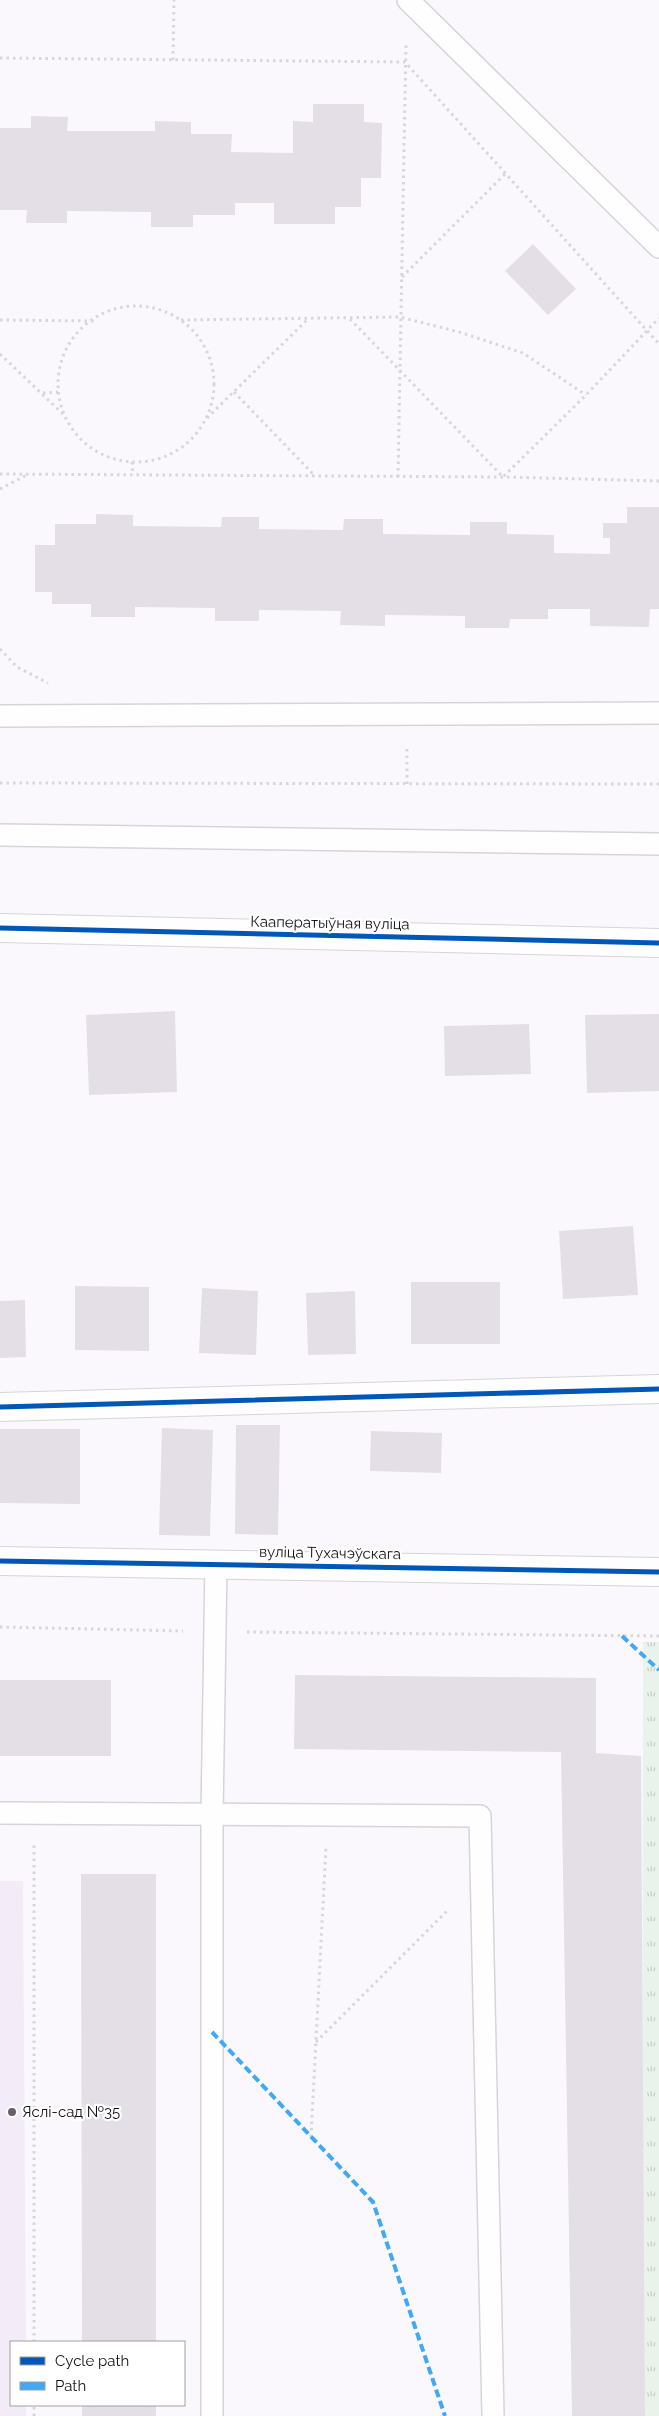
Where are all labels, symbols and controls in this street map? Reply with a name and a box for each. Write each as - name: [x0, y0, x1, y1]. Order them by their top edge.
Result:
- street label: Кааператыўная вуліца: [250, 913, 410, 933]
- street label: вуліца Тухачэўскага: [259, 1543, 401, 1563]
- place label: Яслі-сад №35: [22, 2103, 120, 2121]
- marker: Яслі-сад №35: [6, 2106, 18, 2118]
- legend: [10, 2341, 185, 2406]
- text: Cycle path: [55, 2352, 129, 2370]
- text: Path: [55, 2377, 86, 2395]

